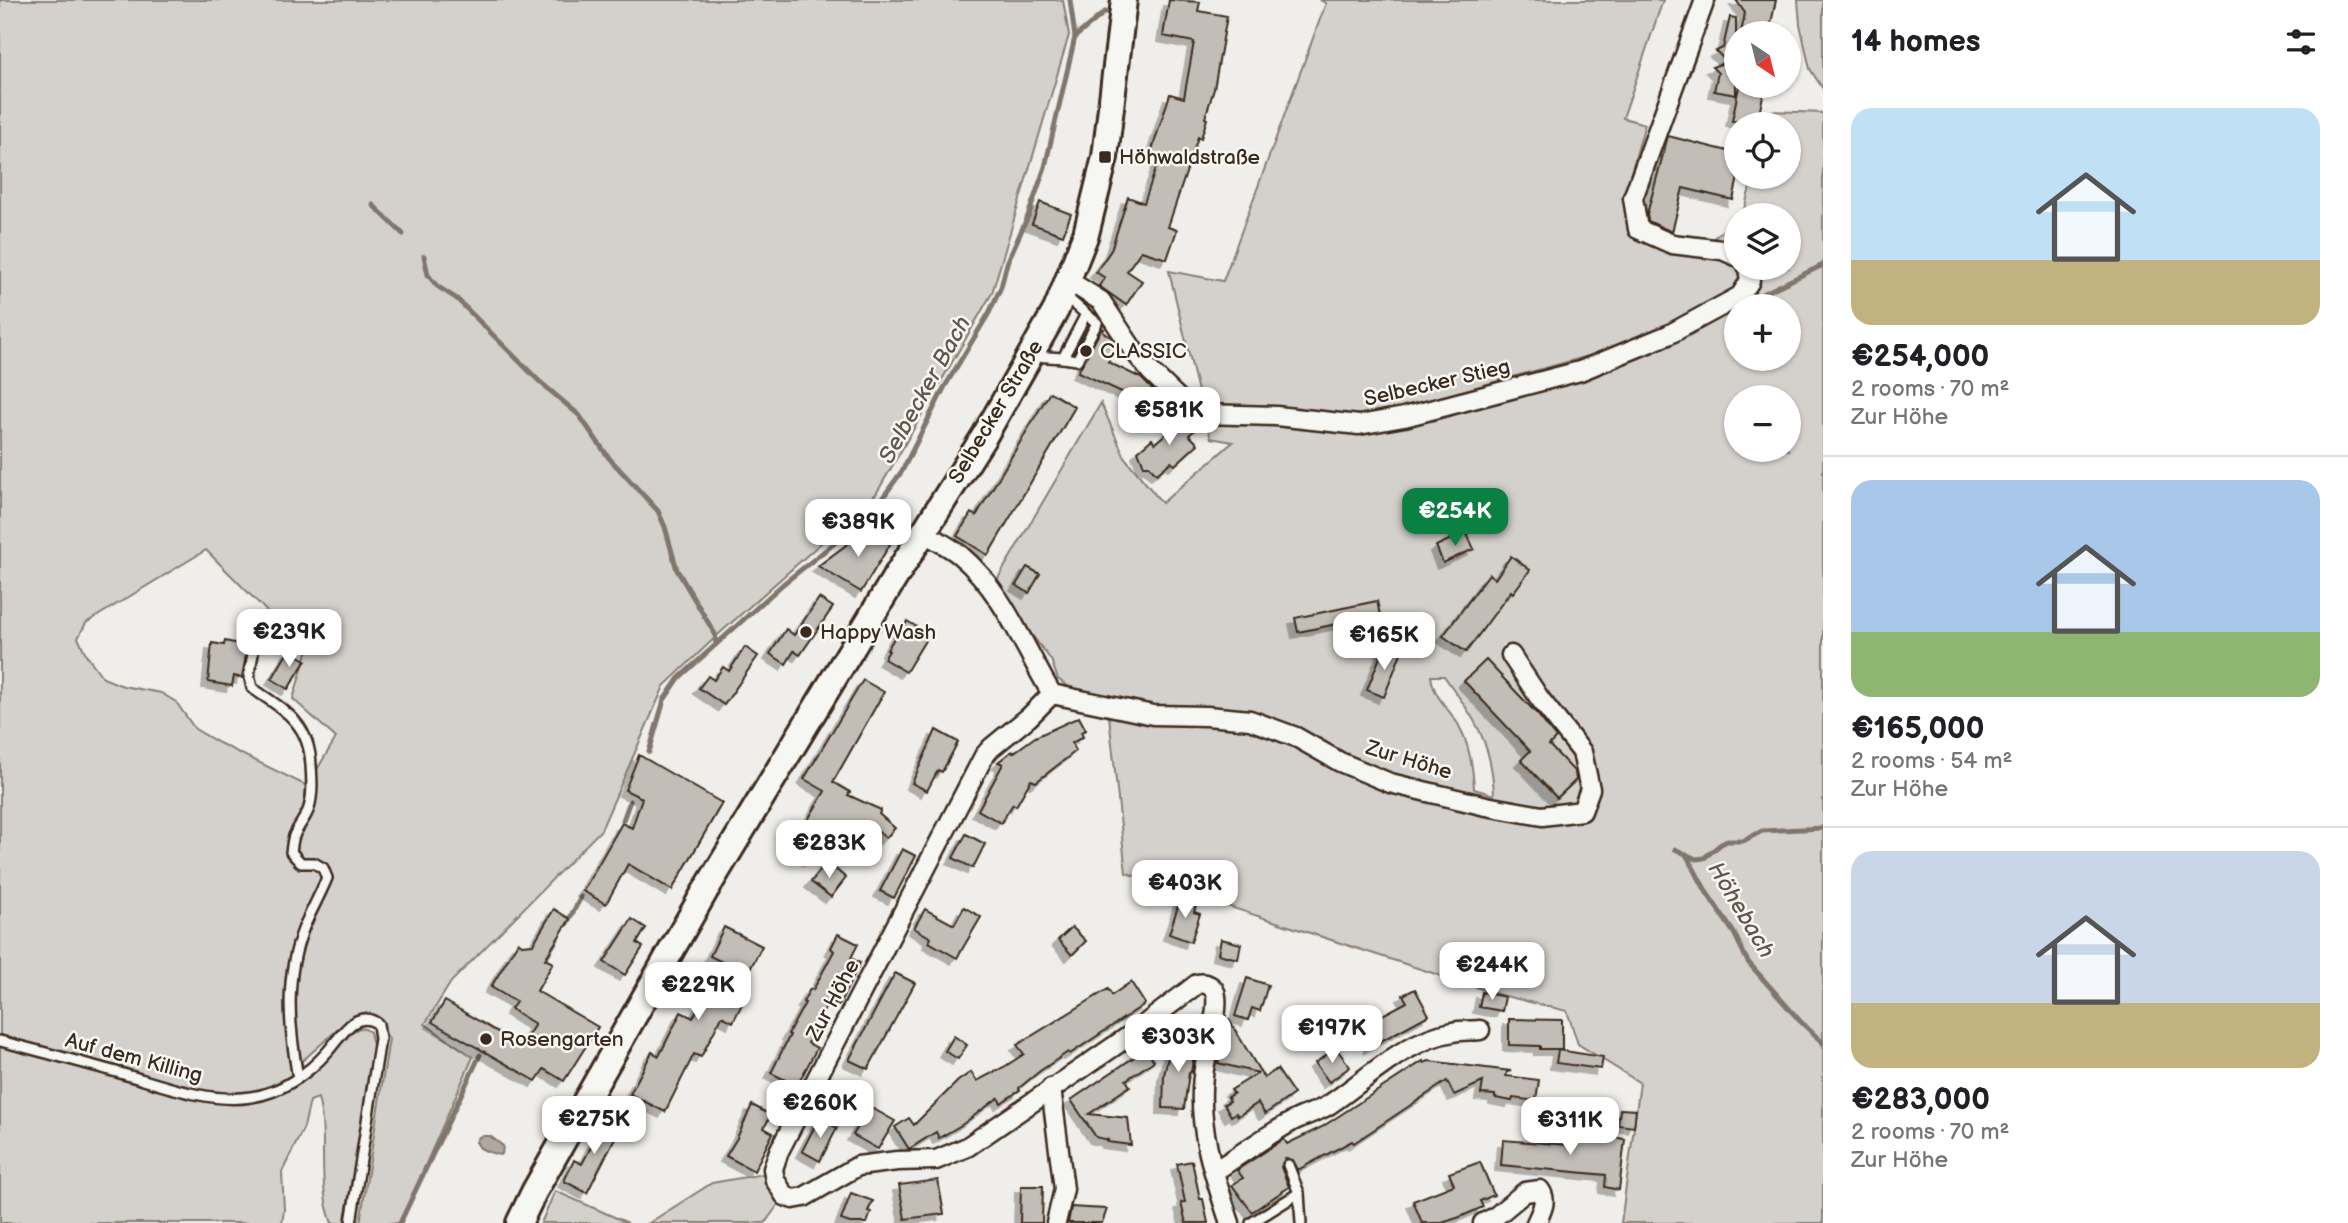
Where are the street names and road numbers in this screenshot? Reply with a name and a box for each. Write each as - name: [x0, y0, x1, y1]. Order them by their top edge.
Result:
- street label: Selbecker Straße: [943, 336, 1049, 488]
- street label: Selbecker Stieg: [1362, 354, 1512, 412]
- street label: Zur Höhe: [1362, 735, 1455, 785]
- street label: Zur Höhe: [801, 955, 865, 1046]
- street label: Auf dem Killing: [63, 1028, 205, 1088]

